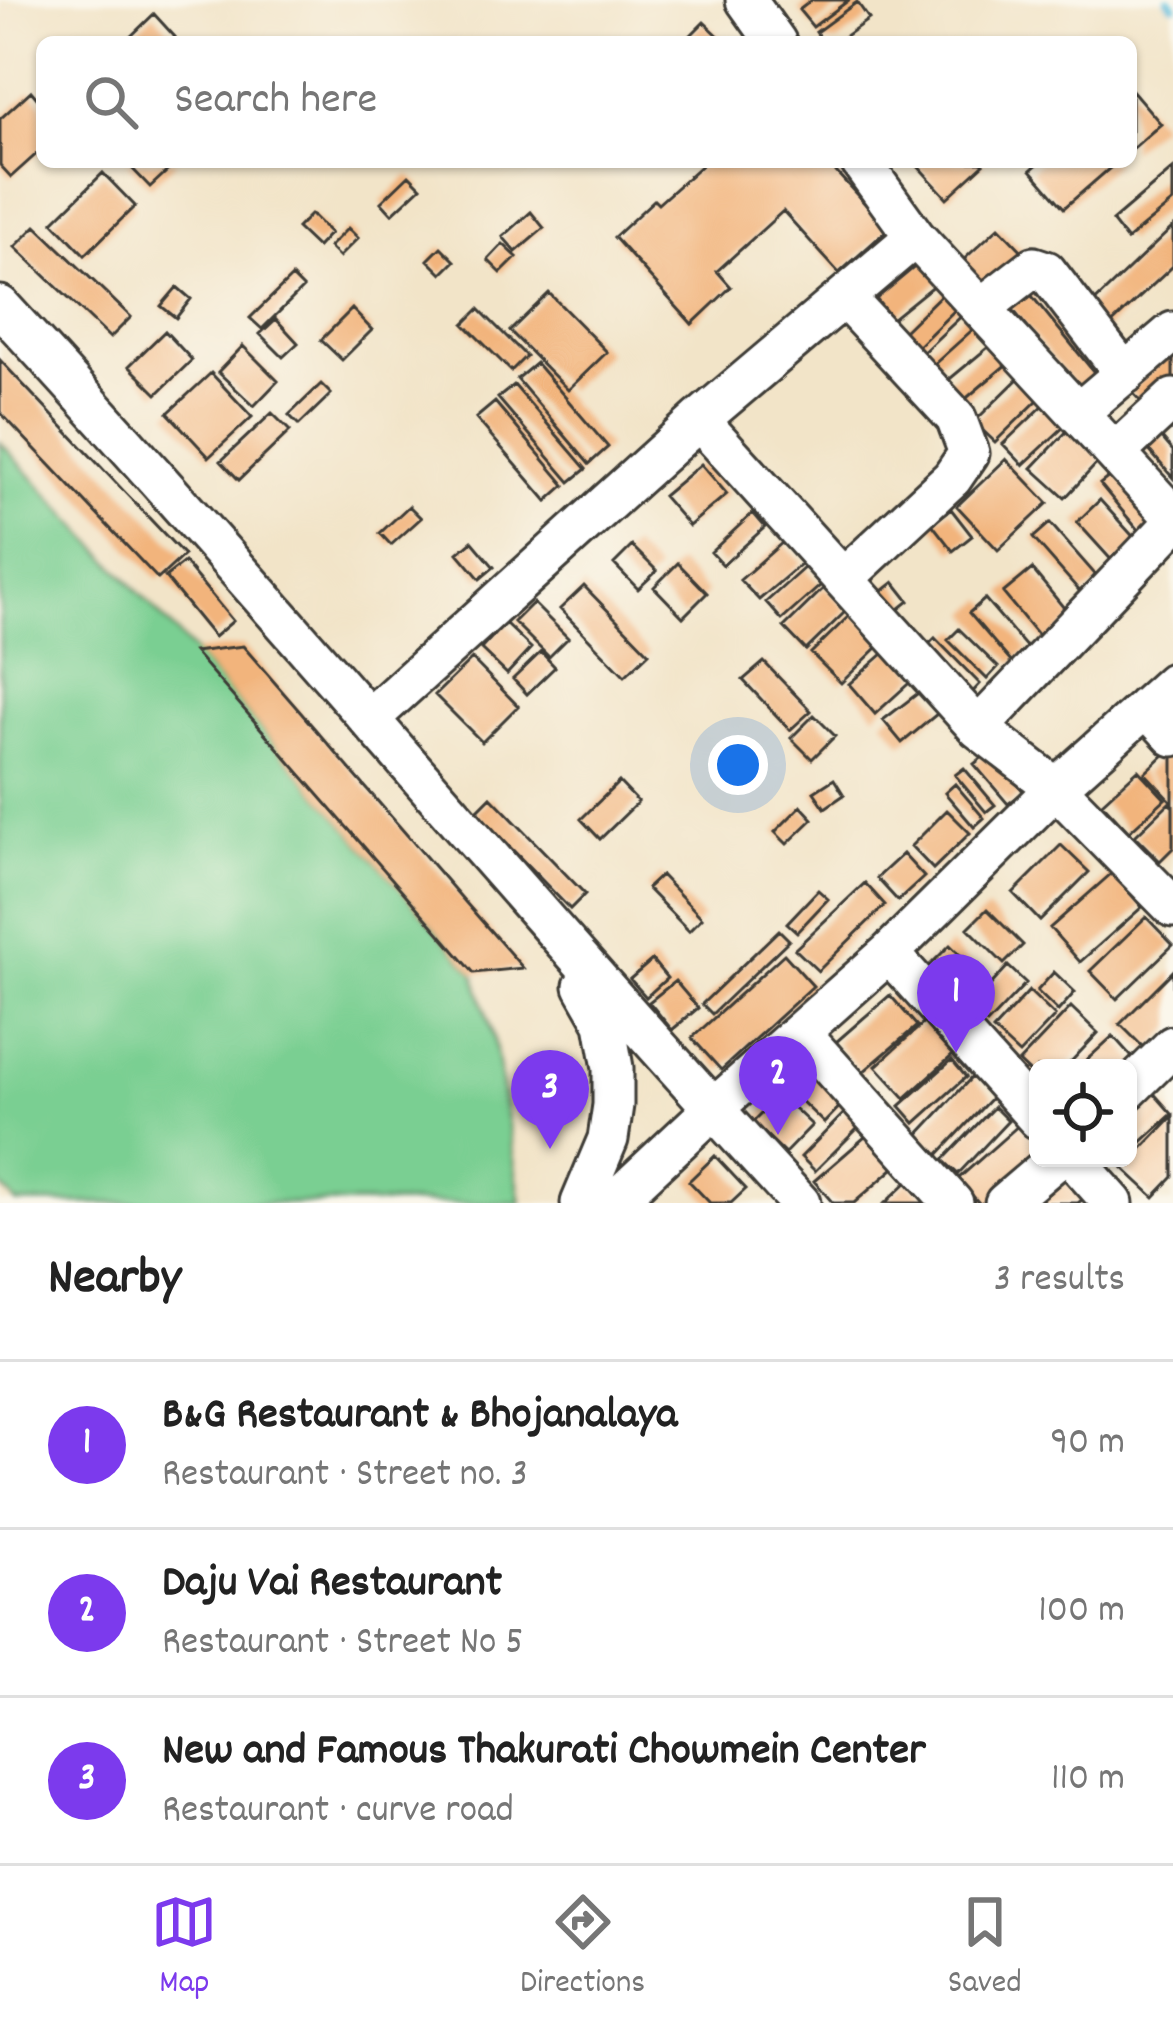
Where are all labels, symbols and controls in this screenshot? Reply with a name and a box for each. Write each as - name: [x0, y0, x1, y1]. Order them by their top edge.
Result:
- search box: [36, 36, 1137, 168]
- icon: search: [78, 69, 144, 135]
- text: Search here: [174, 70, 377, 134]
- your location: [708, 735, 768, 795]
- pin: 1: [917, 954, 995, 1053]
- pin: 2: [739, 1036, 817, 1135]
- pin: 3: [511, 1050, 589, 1149]
- map controls: [1029, 1059, 1137, 1167]
- button: locate: [1029, 1059, 1137, 1167]
- text: Nearby: [48, 1245, 181, 1317]
- text: 3 results: [994, 1254, 1125, 1309]
- text: B&G Restaurant & Bhojanalaya: [162, 1385, 677, 1449]
- text: 1: [83, 1417, 91, 1472]
- text: 90 m: [1050, 1417, 1125, 1472]
- text: Restaurant · Street no. 3: [162, 1449, 528, 1504]
- text: Daju Vai Restaurant: [162, 1553, 502, 1617]
- text: 2: [78, 1585, 96, 1640]
- text: 100 m: [1038, 1585, 1125, 1640]
- text: Restaurant · Street No 5: [162, 1617, 523, 1672]
- text: New and Famous Thakurati Chowmein Center: [162, 1721, 926, 1785]
- text: 3: [78, 1753, 96, 1808]
- text: 110 m: [1051, 1753, 1125, 1808]
- text: Restaurant · curve road: [162, 1785, 514, 1840]
- tab: Map: [151, 1889, 217, 2008]
- tab: Directions: [520, 1889, 645, 2008]
- tab: Saved: [948, 1889, 1022, 2008]

